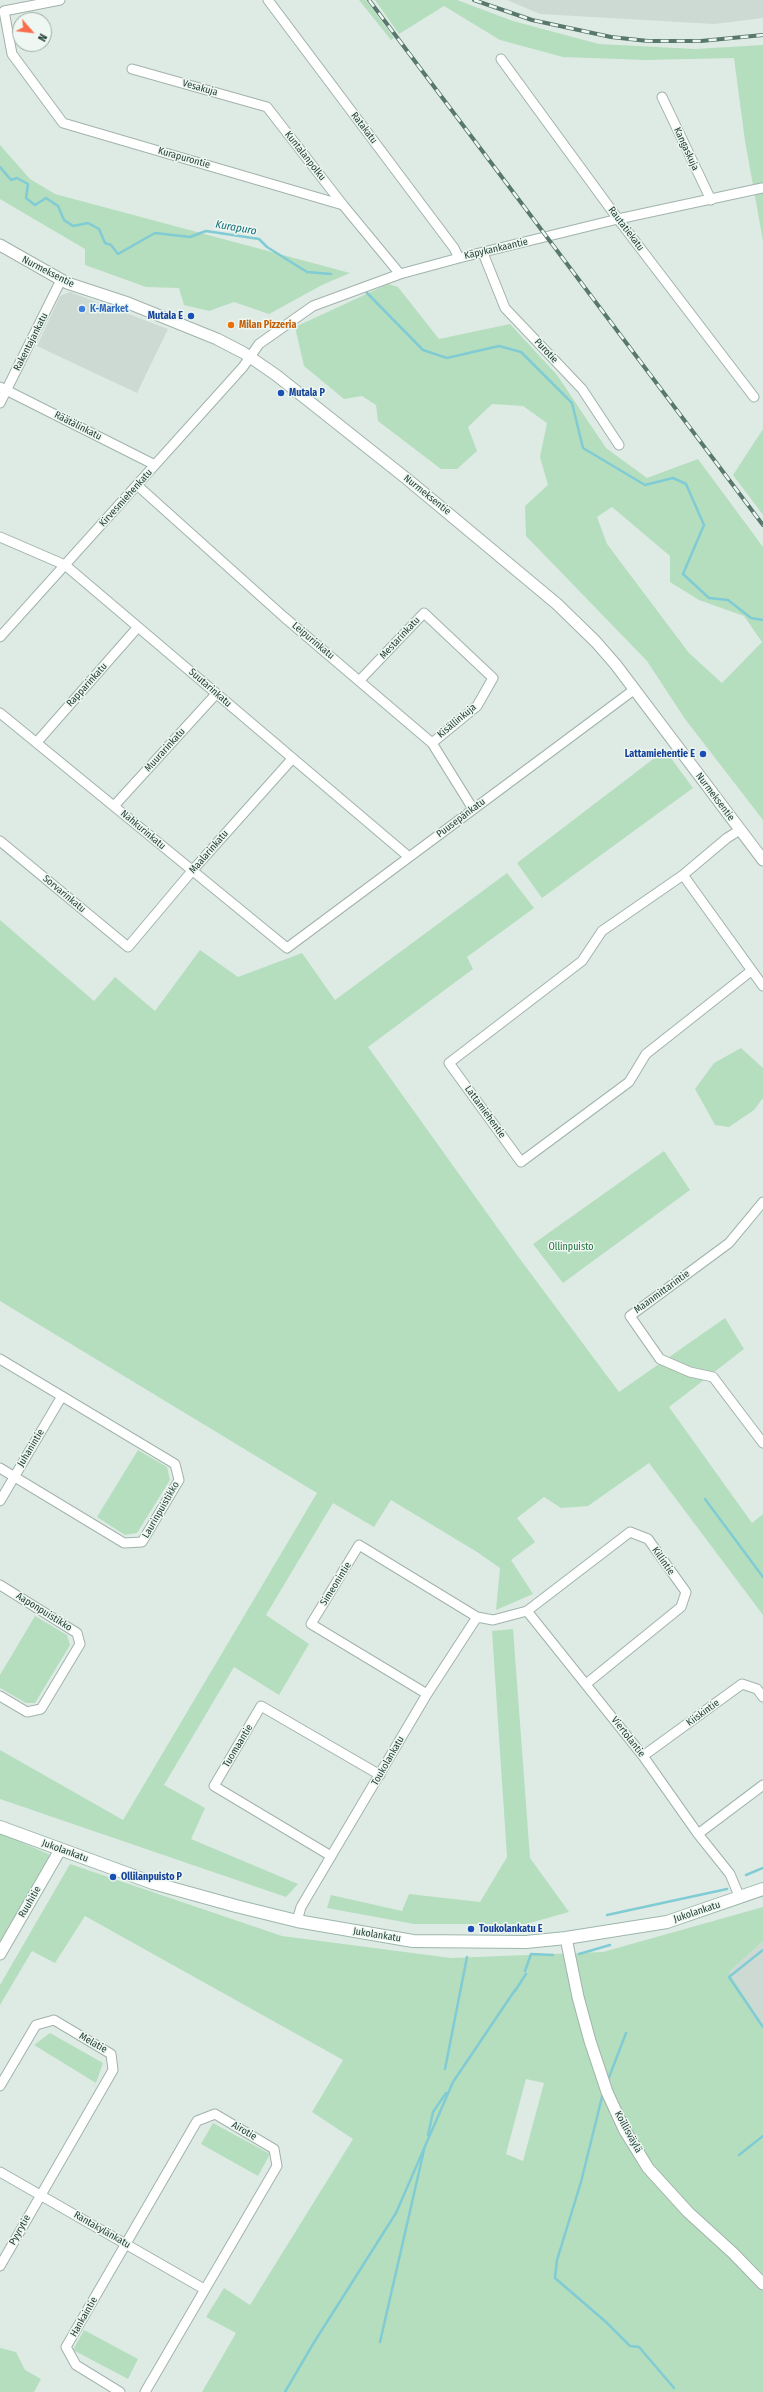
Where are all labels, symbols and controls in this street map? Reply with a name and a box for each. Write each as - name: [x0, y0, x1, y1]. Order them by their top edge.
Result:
- north arrow: [12, 12, 52, 52]
- text: N: [35, 31, 49, 43]
- street label: Vesakuja: [181, 77, 219, 99]
- street label: Ratakatu: [348, 110, 380, 146]
- street label: Kangaskuja: [671, 126, 701, 172]
- street label: Kuntalanpolku: [282, 129, 328, 183]
- street label: Kurapurontie: [157, 145, 211, 171]
- street label: Rautatiekatu: [605, 205, 647, 253]
- water label: Kurapuro: [214, 218, 258, 238]
- street label: Käpykankaantie: [463, 236, 529, 262]
- street label: Nurmeksentie: [20, 254, 76, 290]
- place label: K-Market: [90, 303, 129, 315]
- marker: K-Market: [77, 304, 87, 314]
- place label: Mutala E: [148, 310, 183, 322]
- street label: Rakentajankatu: [11, 311, 51, 373]
- marker: Mutala E: [186, 311, 196, 321]
- place label: Milan Pizzeria: [239, 319, 296, 331]
- marker: Milan Pizzeria: [226, 320, 236, 330]
- street label: Purotie: [532, 336, 560, 366]
- place label: Mutala P: [289, 387, 325, 399]
- marker: Mutala P: [276, 388, 286, 398]
- street label: Räätälinkatu: [52, 409, 104, 443]
- street label: Kirvesmiehenkatu: [97, 467, 155, 529]
- street label: Nurmeksentie: [401, 472, 453, 518]
- street label: Mestarinkatu: [377, 614, 423, 662]
- street label: Leipurinkatu: [289, 620, 337, 662]
- street label: Rapparinkatu: [64, 661, 110, 709]
- street label: Suutarinkatu: [186, 666, 234, 710]
- street label: Kisällinkuja: [435, 701, 479, 741]
- street label: Muurarinkatu: [142, 726, 188, 774]
- place label: Lattamiehentie E: [625, 748, 695, 760]
- marker: Lattamiehentie E: [698, 749, 708, 759]
- street label: Nurmeksentie: [693, 771, 737, 823]
- street label: Puusepänkatu: [434, 796, 488, 840]
- street label: Nahkurinkatu: [118, 808, 168, 852]
- street label: Maalarinkatu: [187, 828, 231, 876]
- street label: Sorvarinkatu: [40, 873, 88, 915]
- street label: Lattamiehentie: [462, 1083, 508, 1141]
- park label: Ollinpuisto: [548, 1241, 594, 1253]
- street label: Maanmittarintie: [632, 1268, 692, 1316]
- street label: Juhanintie: [15, 1427, 47, 1469]
- street label: Laurinpuistikko: [140, 1480, 182, 1540]
- street label: Killintie: [649, 1545, 677, 1577]
- street label: Simeonintie: [318, 1560, 354, 1608]
- street label: Aaponpuistikko: [14, 1590, 74, 1634]
- street label: Kiiskintie: [684, 1697, 722, 1729]
- street label: Viertolantie: [609, 1714, 647, 1760]
- street label: Tuomaantie: [220, 1722, 256, 1770]
- street label: Toukolankatu: [369, 1734, 407, 1788]
- street label: Jukolankatu: [40, 1837, 90, 1865]
- place label: Ollilanpuisto P: [121, 1871, 182, 1883]
- marker: Ollilanpuisto P: [108, 1872, 118, 1882]
- street label: Ruuhitie: [16, 1884, 44, 1920]
- street label: Jukolankatu: [672, 1899, 722, 1925]
- place label: Toukolankatu E: [479, 1923, 543, 1935]
- marker: Toukolankatu E: [466, 1924, 476, 1934]
- street label: Jukolankatu: [352, 1925, 402, 1945]
- street label: Melatie: [77, 2030, 109, 2056]
- street label: Koillisväylä: [612, 2109, 644, 2155]
- street label: Airotie: [229, 2119, 259, 2143]
- street label: Rantakylänkatu: [72, 2209, 132, 2251]
- street label: Pyyrytie: [7, 2213, 33, 2247]
- street label: Hankaintie: [68, 2295, 100, 2339]

